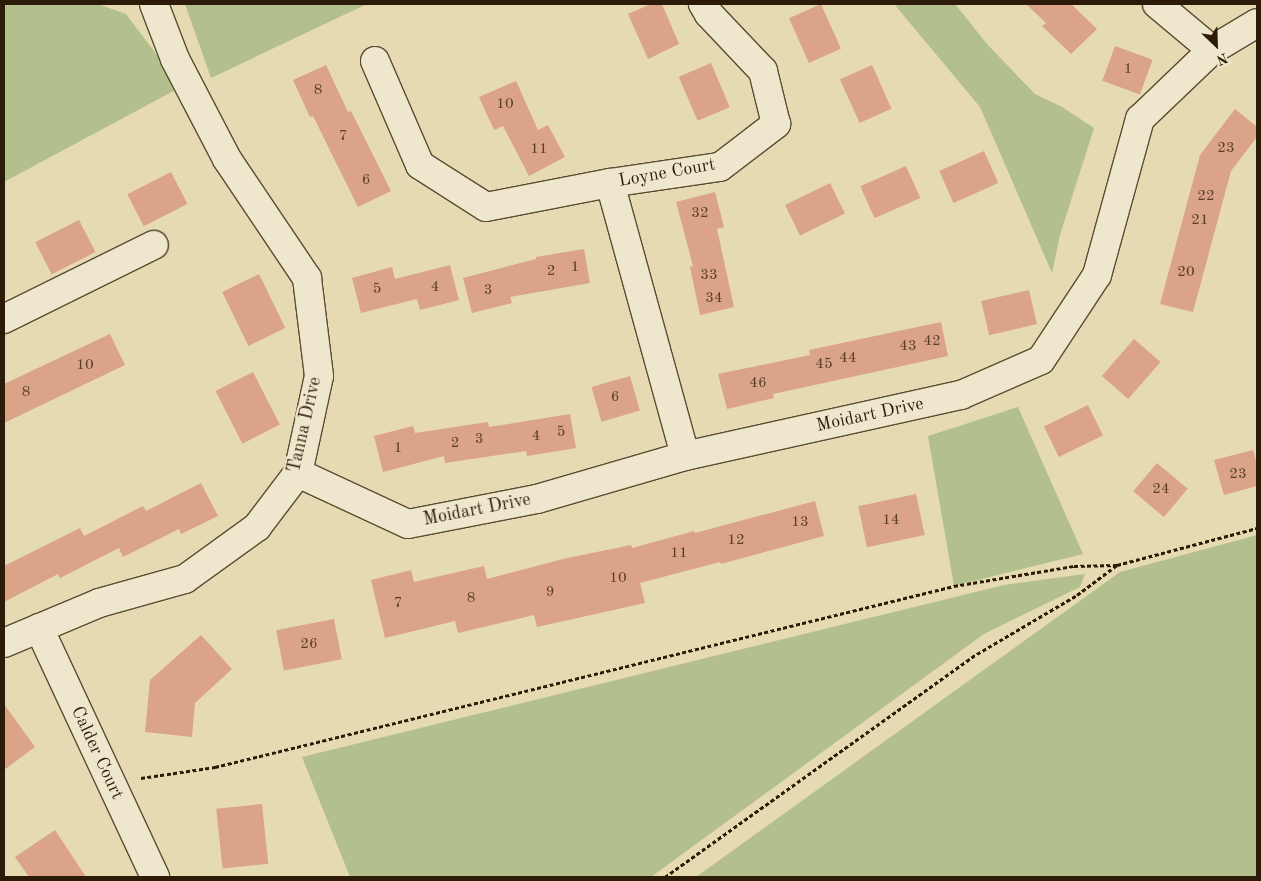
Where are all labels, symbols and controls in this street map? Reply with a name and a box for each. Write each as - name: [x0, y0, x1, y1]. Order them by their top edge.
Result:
- north arrow: [1191, 20, 1241, 70]
- text: N: [1214, 50, 1230, 67]
- house number: 1: [1124, 61, 1132, 79]
- house number: 8: [314, 82, 322, 100]
- house number: 10: [496, 96, 514, 114]
- house number: 7: [339, 128, 347, 146]
- house number: 23: [1217, 140, 1235, 158]
- house number: 11: [530, 141, 548, 159]
- street label: Loyne Court: [617, 154, 717, 192]
- house number: 6: [362, 172, 370, 190]
- house number: 22: [1197, 188, 1215, 206]
- house number: 32: [691, 205, 709, 223]
- house number: 21: [1191, 212, 1209, 230]
- house number: 1: [571, 259, 579, 277]
- house number: 2: [547, 263, 555, 281]
- house number: 20: [1177, 264, 1195, 282]
- house number: 33: [700, 267, 718, 285]
- house number: 4: [431, 279, 439, 297]
- house number: 5: [373, 281, 381, 299]
- house number: 3: [484, 282, 492, 300]
- house number: 34: [705, 290, 723, 308]
- house number: 42: [923, 333, 941, 351]
- house number: 43: [899, 338, 917, 356]
- house number: 44: [839, 350, 857, 368]
- house number: 45: [815, 356, 833, 374]
- house number: 10: [76, 357, 94, 375]
- street label: Tanna Drive: [284, 375, 326, 475]
- house number: 46: [749, 375, 767, 393]
- house number: 8: [22, 384, 30, 402]
- house number: 6: [611, 389, 619, 407]
- street label: Moidart Drive: [814, 393, 926, 437]
- house number: 5: [557, 424, 565, 442]
- house number: 4: [532, 428, 540, 446]
- house number: 3: [475, 431, 483, 449]
- house number: 2: [451, 435, 459, 453]
- house number: 1: [394, 440, 402, 458]
- house number: 23: [1229, 466, 1247, 484]
- house number: 24: [1152, 481, 1170, 499]
- street label: Moidart Drive: [421, 489, 533, 531]
- house number: 14: [882, 512, 900, 530]
- house number: 13: [791, 514, 809, 532]
- house number: 12: [727, 532, 745, 550]
- house number: 11: [670, 545, 688, 563]
- house number: 10: [609, 570, 627, 588]
- house number: 9: [546, 584, 554, 602]
- house number: 8: [467, 590, 475, 608]
- house number: 7: [394, 595, 402, 613]
- house number: 26: [300, 636, 318, 654]
- street label: Calder Court: [66, 703, 128, 803]

